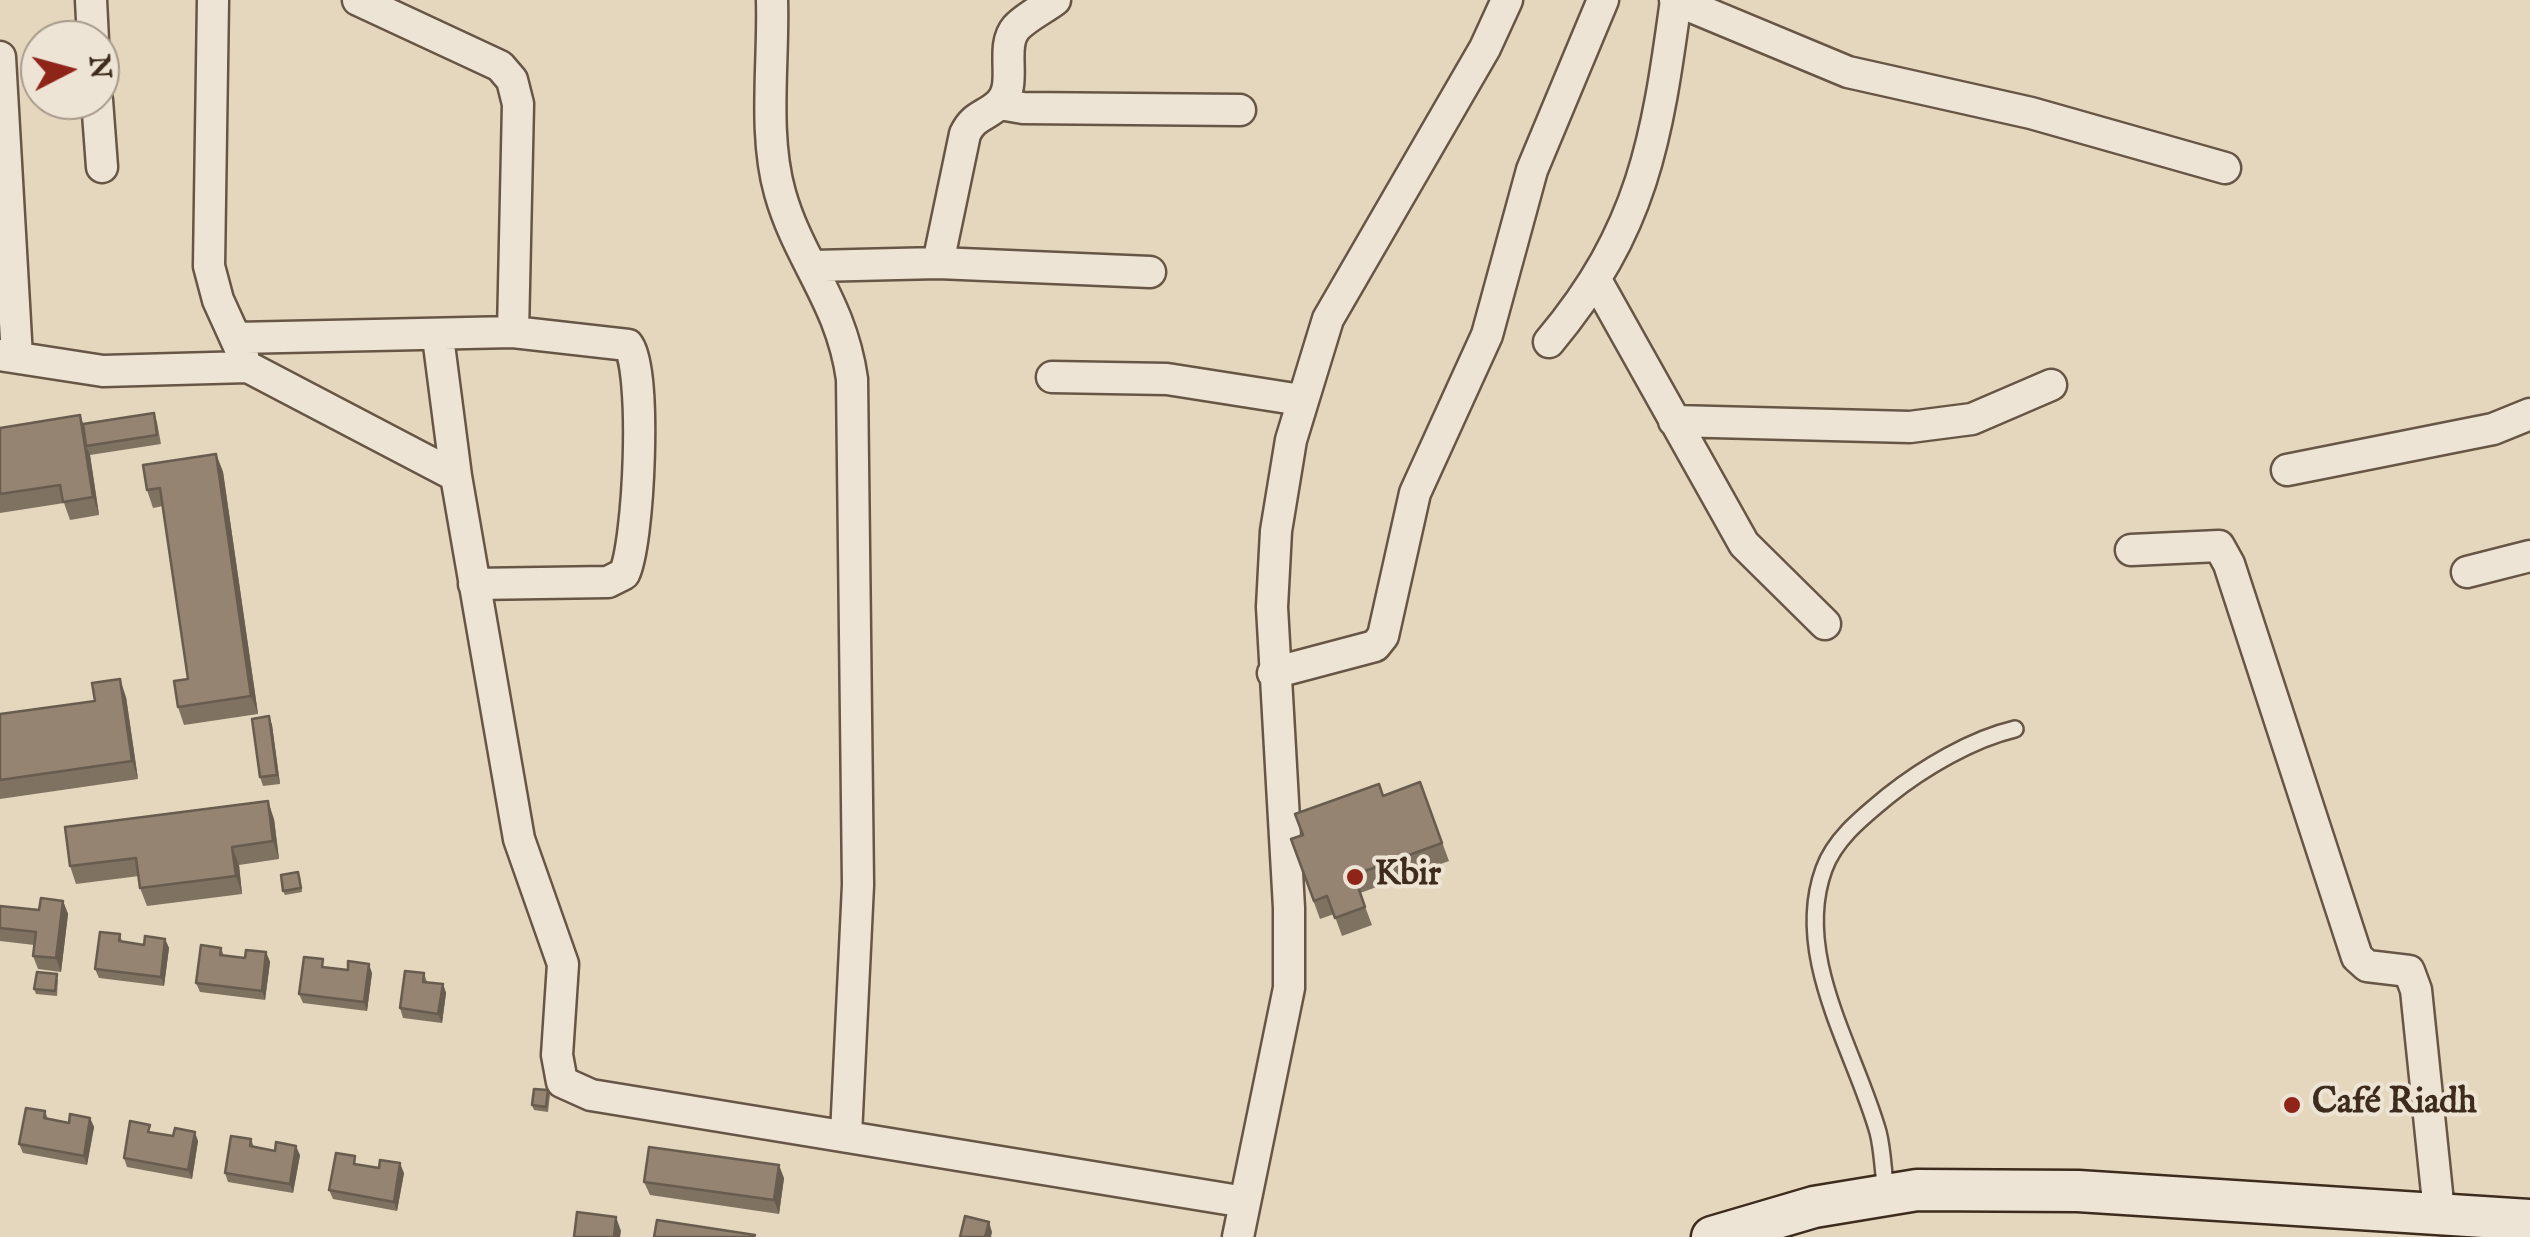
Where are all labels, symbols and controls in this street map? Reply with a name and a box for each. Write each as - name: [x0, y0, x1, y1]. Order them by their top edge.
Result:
- north arrow: [20, 20, 120, 120]
- text: N: [80, 53, 117, 81]
- place label: Kbir: [1375, 856, 1441, 898]
- marker: Kbir: [1344, 866, 1366, 888]
- place label: Café Riadh: [2312, 1084, 2477, 1126]
- marker: Café Riadh: [2281, 1094, 2303, 1116]

